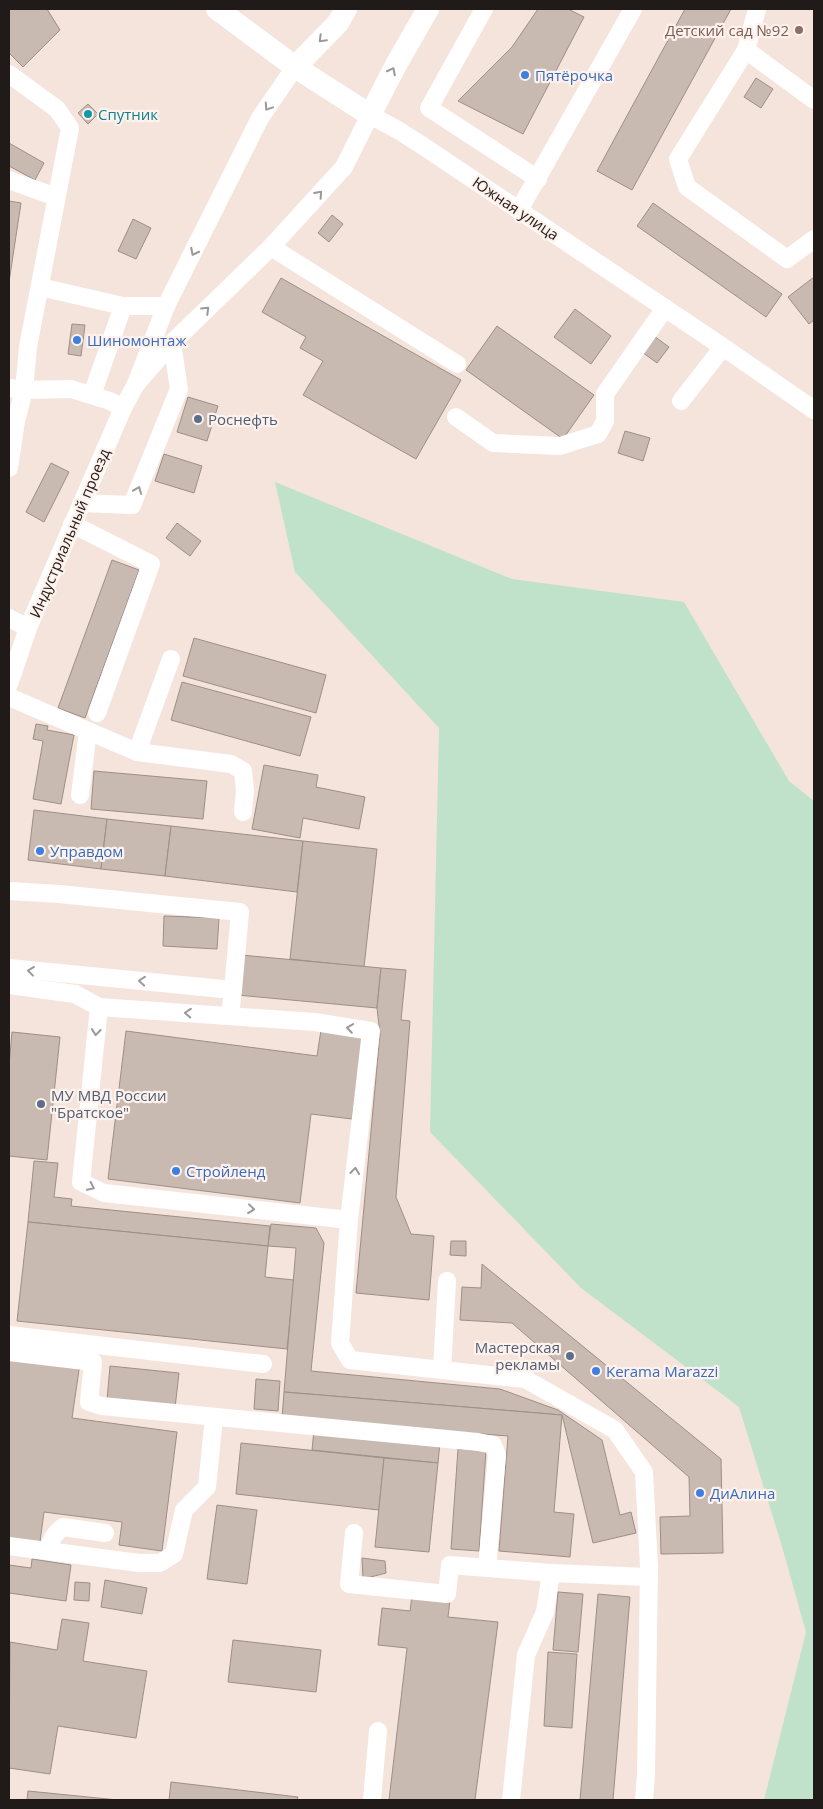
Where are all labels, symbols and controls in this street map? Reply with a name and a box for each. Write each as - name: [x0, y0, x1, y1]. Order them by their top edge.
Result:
- place label: Детский сад №92: [665, 20, 789, 40]
- marker: Детский сад №92: [793, 24, 805, 36]
- one-way arrow: [319, 33, 328, 42]
- place label: Пятёрочка: [535, 65, 613, 85]
- one-way arrow: [386, 67, 397, 76]
- marker: Пятёрочка: [519, 69, 531, 81]
- one-way arrow: [265, 101, 274, 111]
- place label: Спутник: [98, 104, 158, 124]
- marker: Спутник: [82, 108, 94, 120]
- street label: Южная улица: [469, 172, 563, 244]
- one-way arrow: [313, 191, 322, 200]
- one-way arrow: [190, 246, 200, 255]
- one-way arrow: [200, 307, 209, 316]
- place label: Шиномонтаж: [87, 330, 186, 350]
- marker: Шиномонтаж: [71, 334, 83, 346]
- place label: Роснефть: [208, 409, 278, 429]
- marker: Роснефть: [192, 413, 204, 425]
- street label: Индустриальный проезд: [24, 445, 114, 621]
- one-way arrow: [131, 486, 142, 495]
- place label: Управдом: [50, 841, 123, 861]
- marker: Управдом: [34, 845, 46, 857]
- one-way arrow: [27, 966, 35, 977]
- one-way arrow: [137, 976, 145, 987]
- one-way arrow: [184, 1008, 192, 1019]
- one-way arrow: [345, 1023, 354, 1033]
- one-way arrow: [91, 1028, 102, 1036]
- place label: МУ МВД России "Братское": [51, 1085, 166, 1122]
- marker: МУ МВД России "Братское": [35, 1098, 47, 1110]
- place label: Стройленд: [186, 1161, 266, 1181]
- marker: Стройленд: [170, 1165, 182, 1177]
- one-way arrow: [349, 1167, 360, 1175]
- one-way arrow: [86, 1181, 95, 1191]
- one-way arrow: [248, 1203, 256, 1214]
- place label: Мастерская рекламы: [475, 1337, 560, 1374]
- marker: Мастерская рекламы: [564, 1350, 576, 1362]
- place label: Kerama Marazzi: [606, 1361, 718, 1381]
- marker: Kerama Marazzi: [590, 1365, 602, 1377]
- place label: ДиАлина: [710, 1483, 775, 1503]
- marker: ДиАлина: [694, 1487, 706, 1499]

